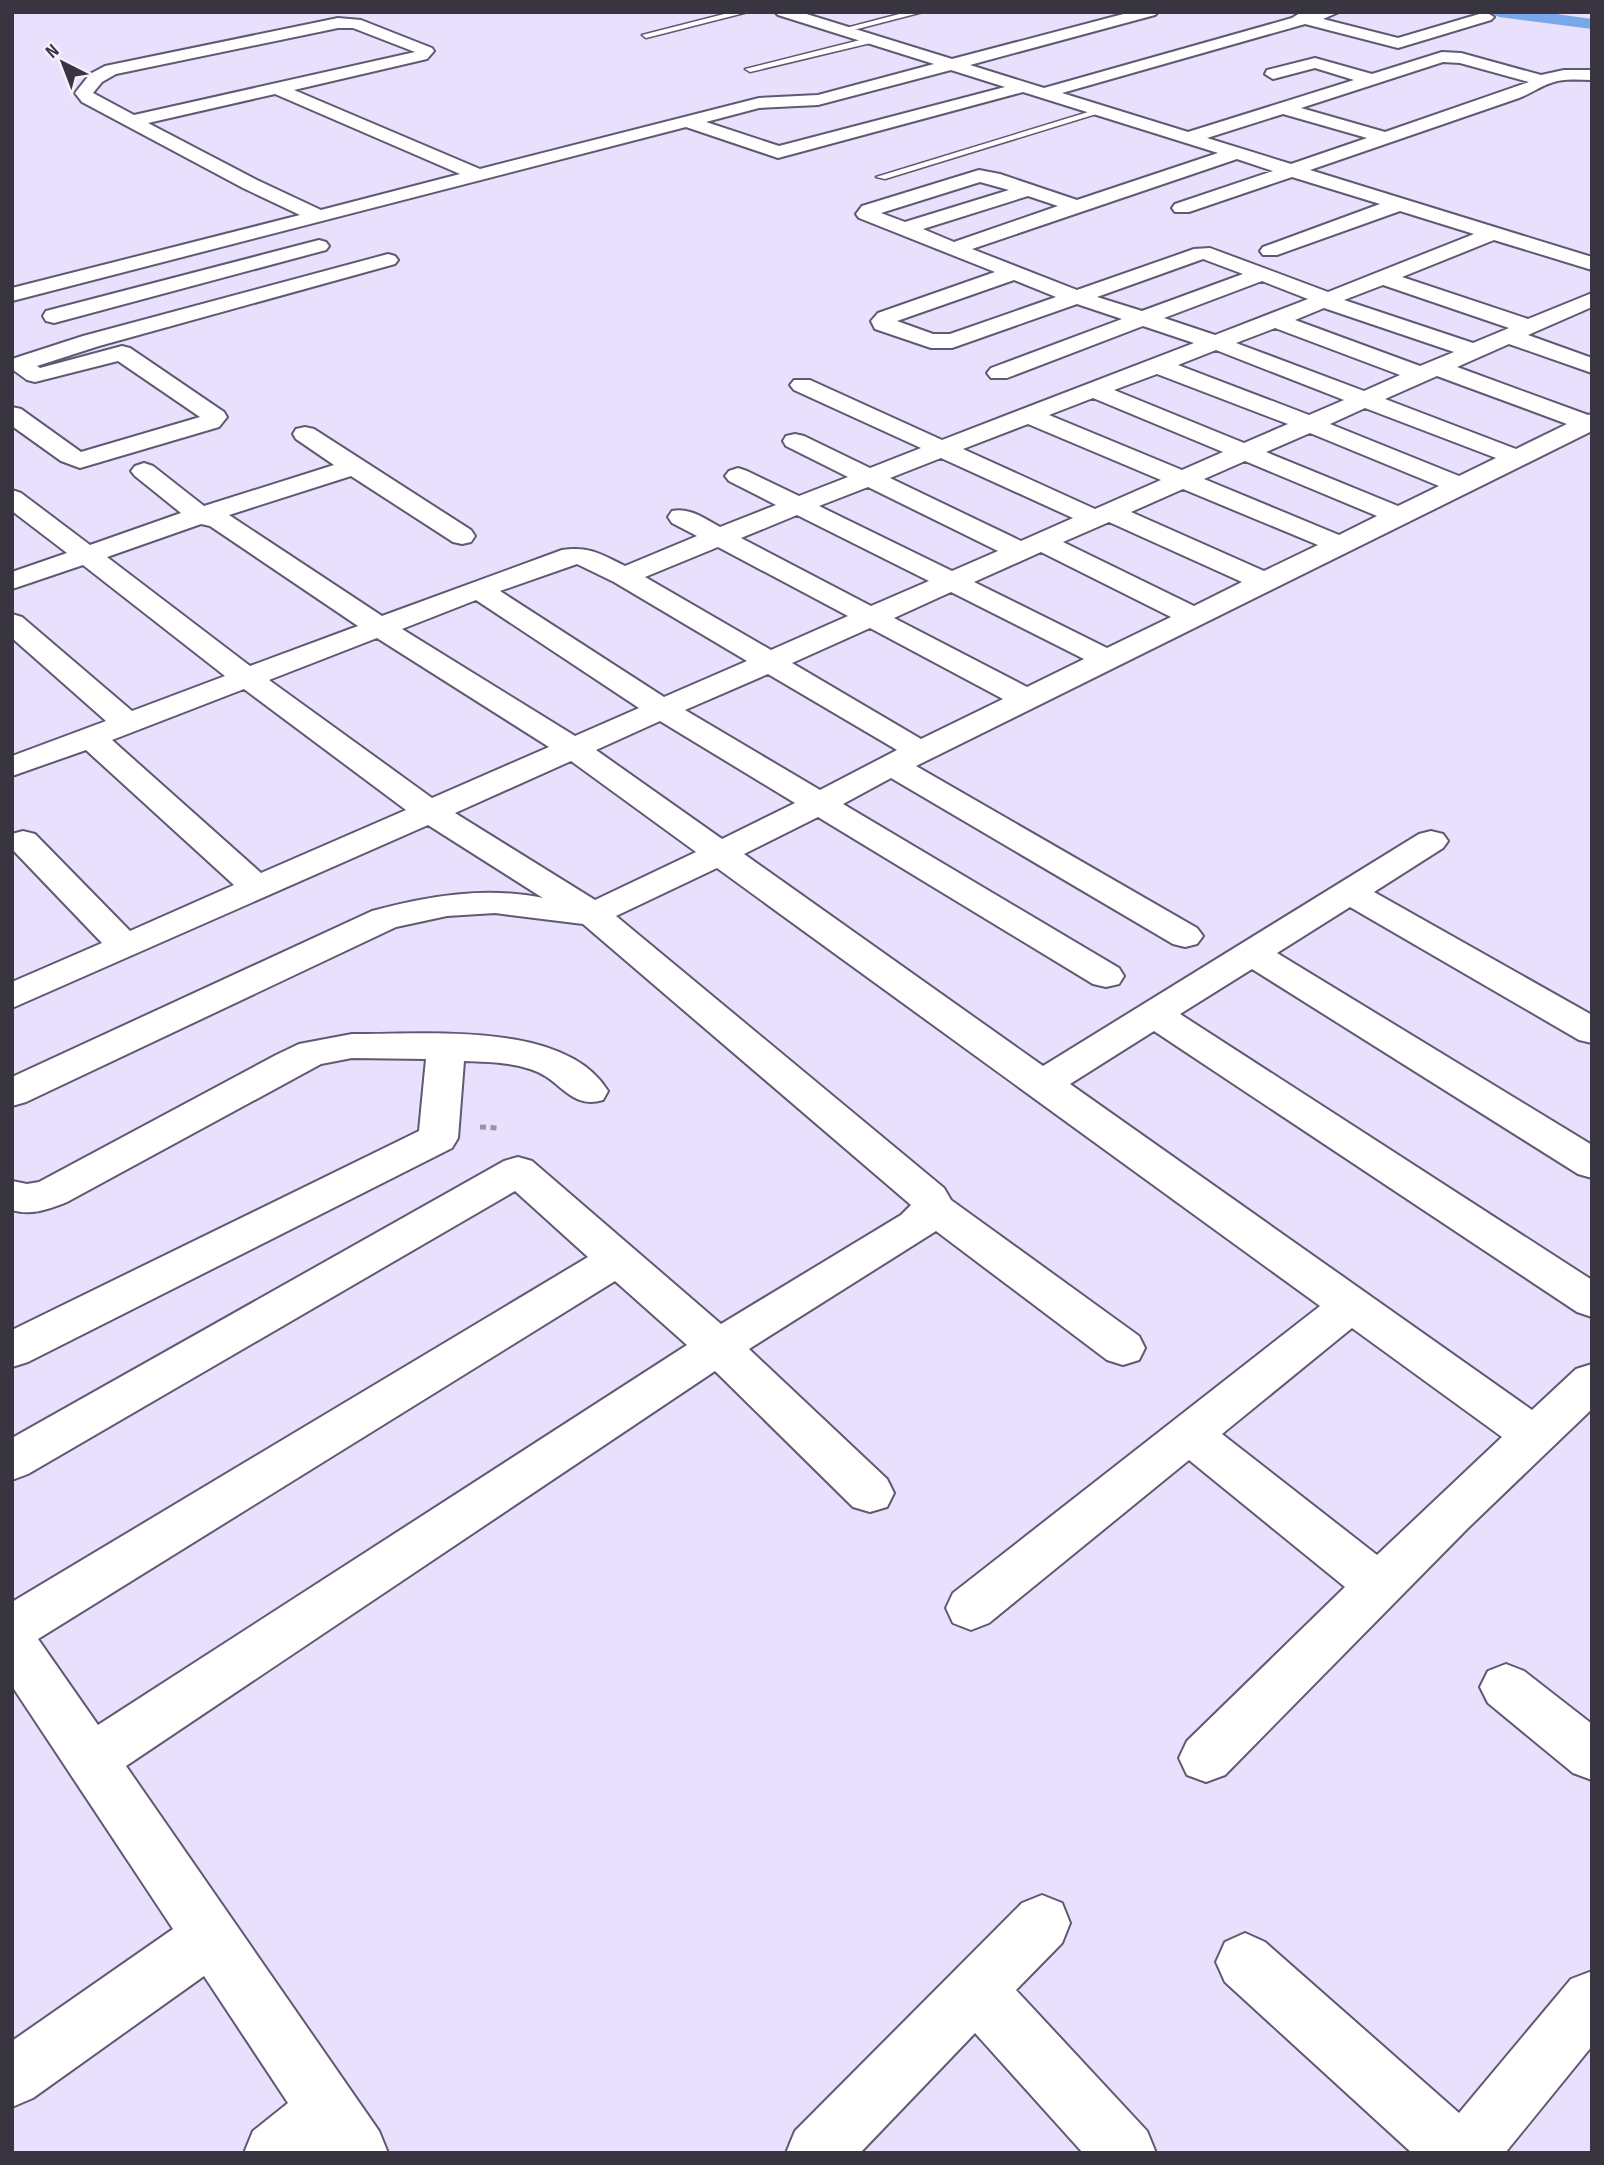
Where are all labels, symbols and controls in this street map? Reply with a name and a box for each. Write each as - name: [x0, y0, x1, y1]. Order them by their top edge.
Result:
- north arrow: [28, 28, 98, 98]
- text: N: [41, 40, 64, 63]

